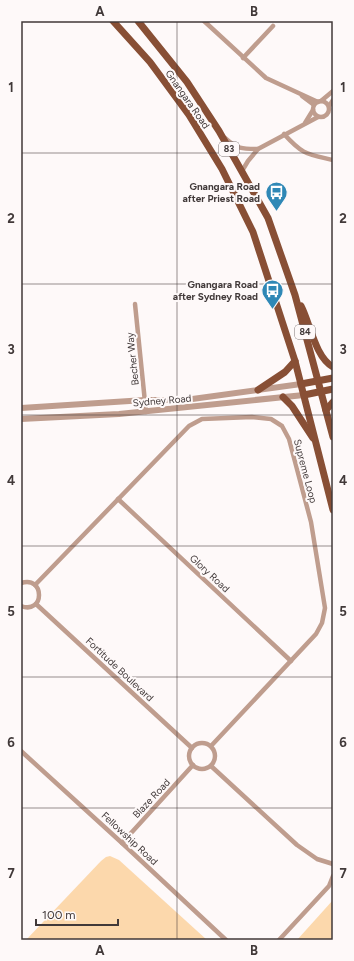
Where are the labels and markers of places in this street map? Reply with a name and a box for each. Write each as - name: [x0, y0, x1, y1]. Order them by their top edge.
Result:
- bus stop icon: Gnangara Road after Priest Road: [263, 179, 289, 212]
- place label: Gnangara Road after Priest Road: [183, 180, 260, 205]
- bus stop icon: Gnangara Road after Sydney Road: [260, 277, 286, 310]
- place label: Gnangara Road after Sydney Road: [173, 278, 258, 303]

